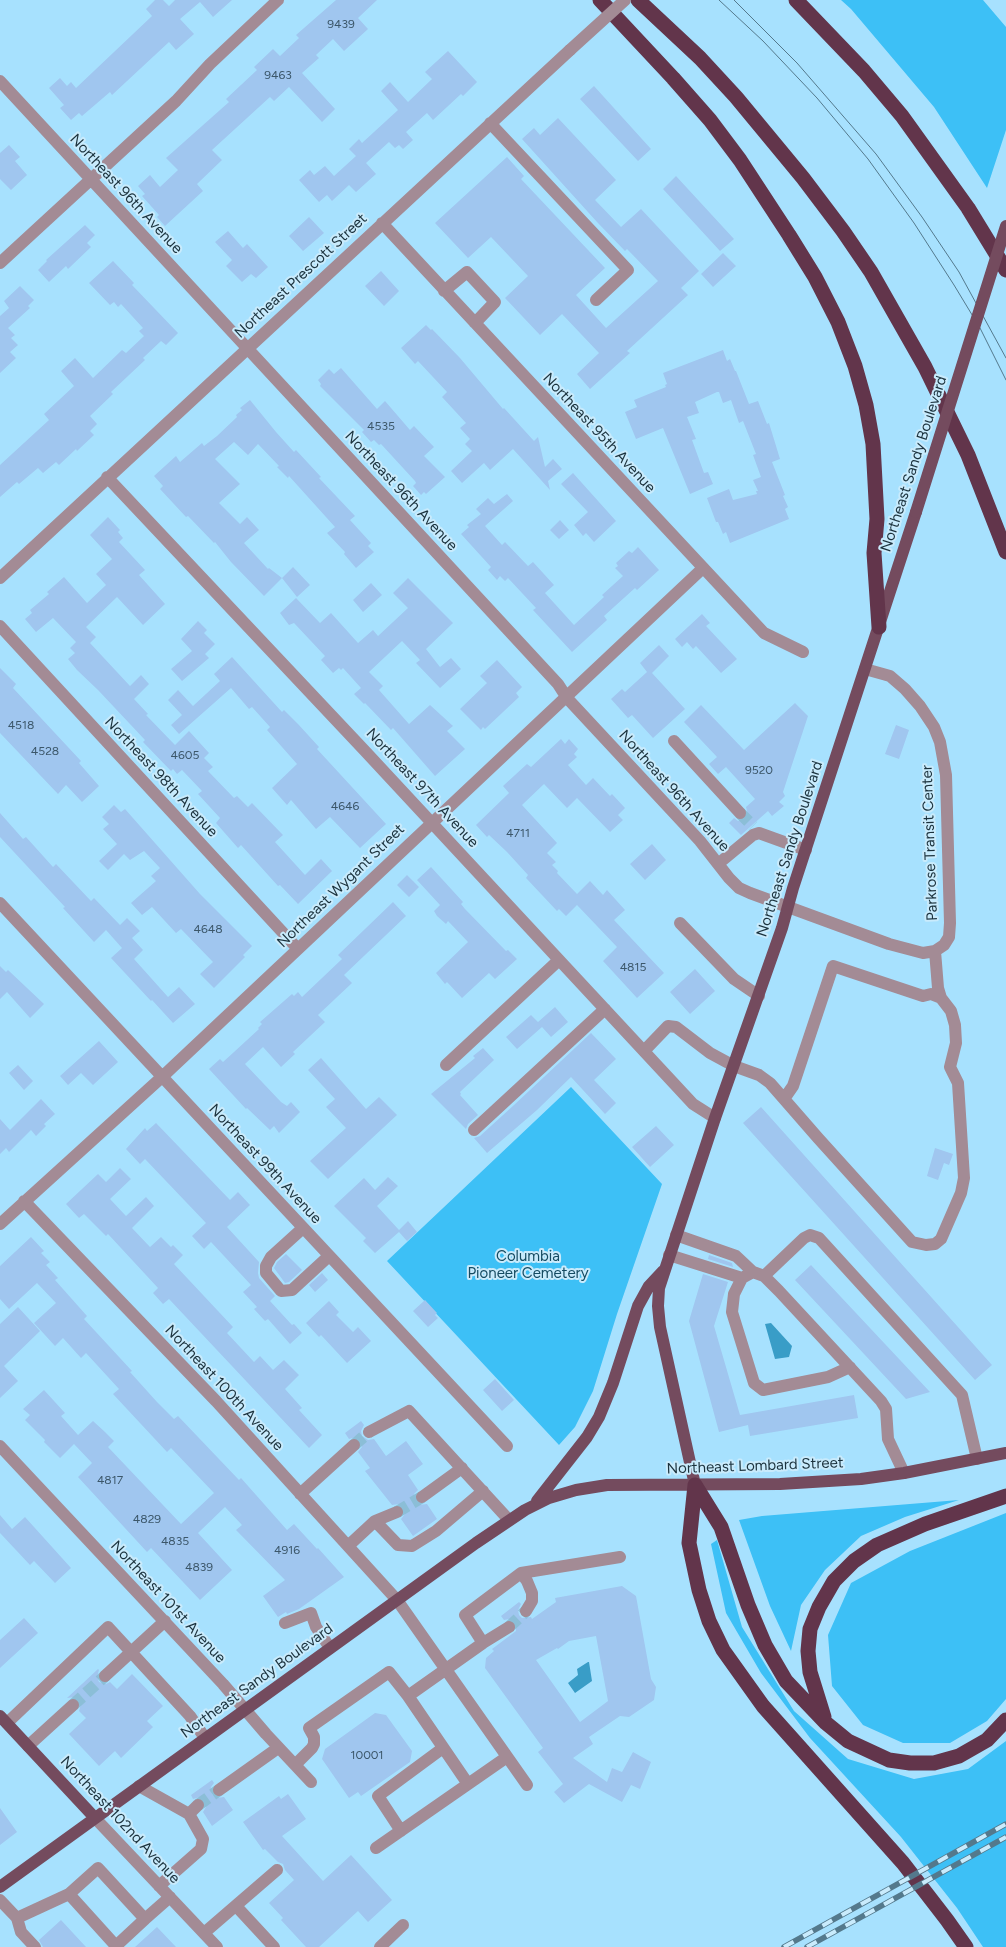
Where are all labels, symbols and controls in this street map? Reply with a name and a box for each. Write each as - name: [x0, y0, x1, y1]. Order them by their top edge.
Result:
- house number: 9439: [327, 17, 355, 31]
- house number: 9463: [264, 68, 292, 82]
- street label: Northeast 96th Avenue: [66, 130, 186, 258]
- street label: Northeast Prescott Street: [231, 210, 371, 342]
- street label: Northeast 95th Avenue: [539, 369, 659, 497]
- street label: Northeast Sandy Boulevard: [877, 374, 951, 554]
- house number: 4535: [367, 419, 395, 433]
- street label: Northeast 96th Avenue: [341, 427, 461, 555]
- street label: Northeast 98th Avenue: [101, 713, 221, 841]
- house number: 4518: [8, 718, 34, 732]
- street label: Northeast 97th Avenue: [362, 725, 482, 851]
- street label: Northeast 96th Avenue: [615, 727, 733, 855]
- house number: 4528: [31, 744, 59, 758]
- house number: 4605: [171, 748, 199, 762]
- street label: Northeast Sandy Boulevard: [753, 759, 827, 939]
- house number: 9520: [745, 763, 773, 777]
- street label: Parkrose Transit Center: [918, 765, 942, 921]
- house number: 4646: [331, 799, 359, 813]
- street label: Northeast Wygant Street: [274, 821, 408, 951]
- house number: 4711: [506, 826, 530, 840]
- house number: 4648: [193, 922, 223, 936]
- house number: 4815: [620, 960, 646, 974]
- street label: Northeast 99th Avenue: [205, 1100, 325, 1228]
- park label: Columbia Pioneer Cemetery: [467, 1248, 589, 1283]
- street label: Northeast 100th Avenue: [161, 1321, 287, 1455]
- street label: Northeast Lombard Street: [666, 1454, 844, 1478]
- house number: 4817: [97, 1473, 123, 1487]
- house number: 4829: [133, 1512, 161, 1526]
- house number: 4835: [161, 1534, 189, 1548]
- street label: Northeast 101st Avenue: [107, 1537, 229, 1667]
- house number: 4916: [274, 1543, 300, 1557]
- house number: 4839: [185, 1560, 213, 1574]
- street label: Northeast Sandy Boulevard: [177, 1620, 337, 1742]
- house number: 10001: [351, 1748, 383, 1762]
- street label: Northeast 102nd Avenue: [56, 1753, 184, 1887]

